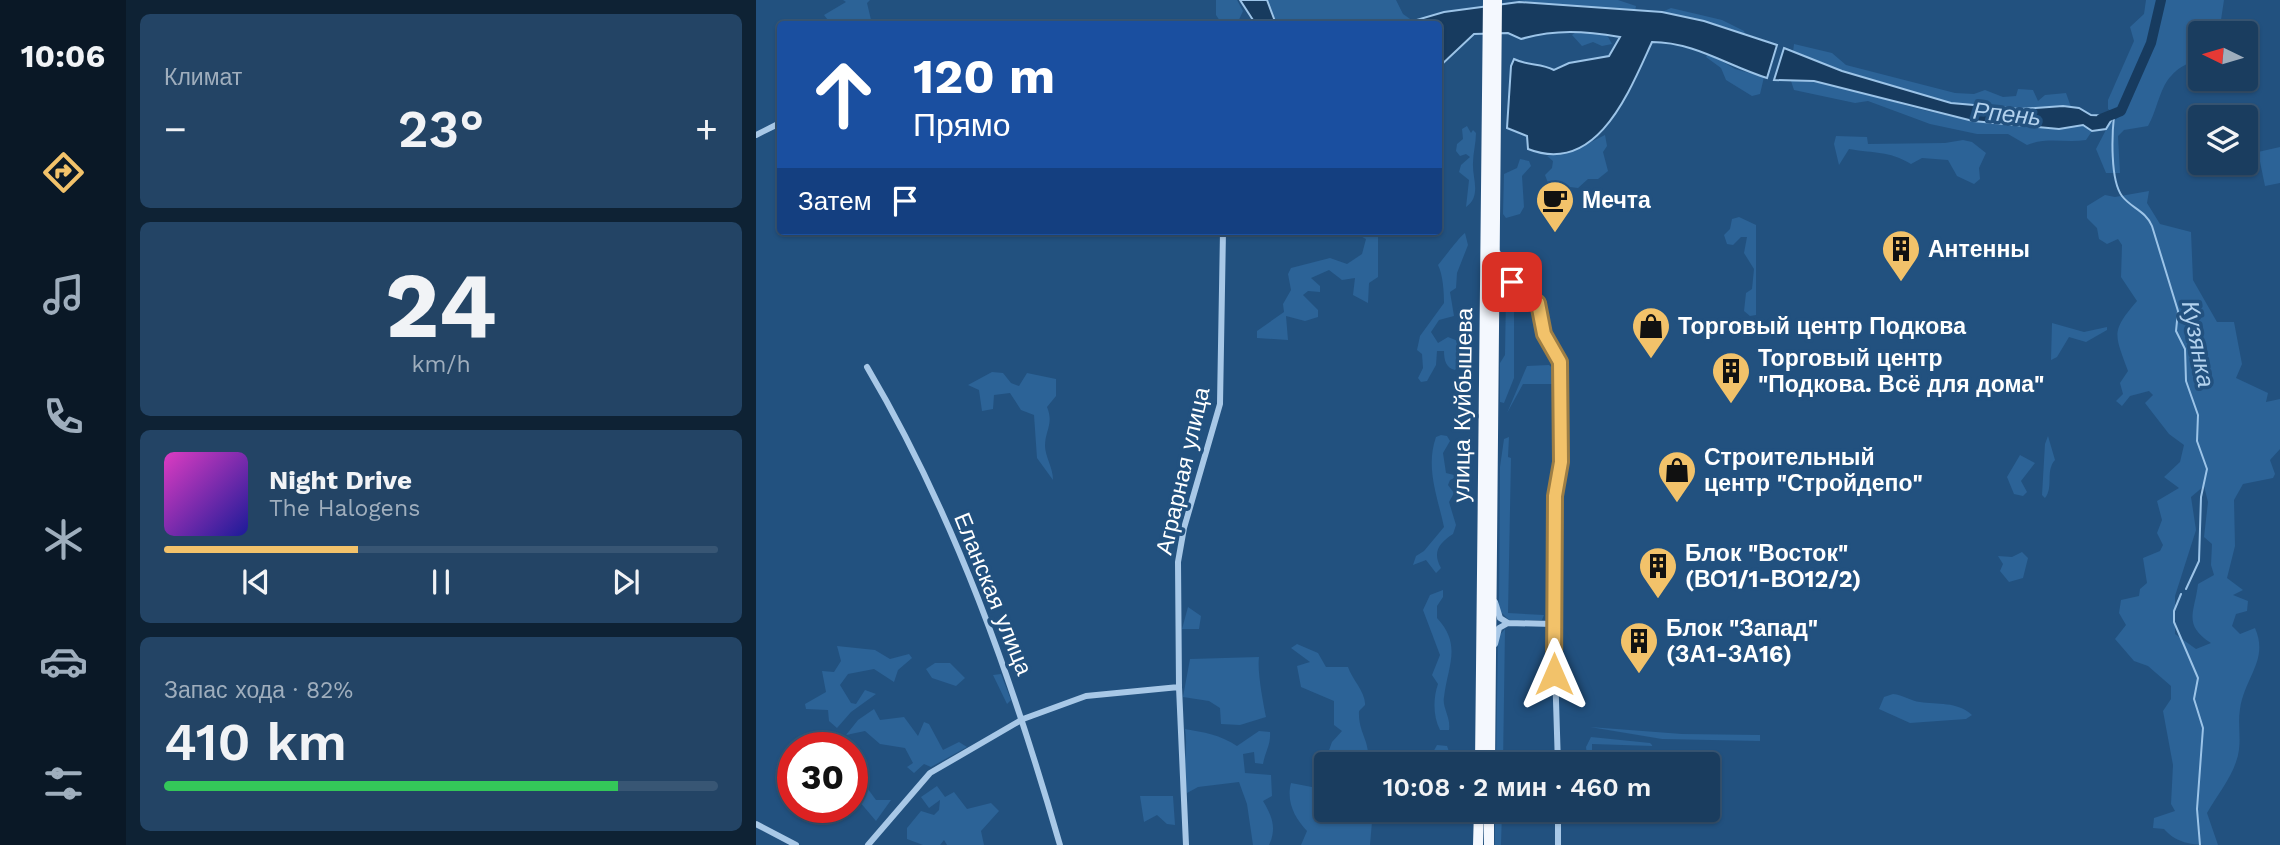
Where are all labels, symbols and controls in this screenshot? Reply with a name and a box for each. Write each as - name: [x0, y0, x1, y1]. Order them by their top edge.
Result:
- north arrow: [2188, 21, 2258, 91]
- map controls: [2188, 21, 2258, 175]
- text: 10:06: [21, 37, 105, 75]
- text: 120 m: [913, 47, 1055, 105]
- icon: ahead: [798, 49, 889, 140]
- text: Климат: [164, 64, 242, 91]
- water label: Рпень: [1972, 97, 2042, 131]
- text: 23°: [398, 99, 484, 160]
- button: layers: [2188, 105, 2258, 175]
- text: Прямо: [913, 106, 1011, 144]
- text: −: [164, 107, 187, 151]
- text: +: [695, 107, 718, 151]
- icon: directions: [39, 148, 88, 197]
- cafe icon: Мечта: [1534, 179, 1576, 234]
- icon: arrive: [886, 182, 924, 220]
- text: Затем: [798, 186, 872, 216]
- place label: Мечта: [1582, 187, 1651, 214]
- building icon: Антенны: [1880, 228, 1922, 283]
- place label: Антенны: [1928, 236, 2030, 263]
- text: 24: [385, 252, 497, 359]
- pin: [1482, 252, 1542, 312]
- icon: arrive: [1493, 263, 1531, 301]
- icon: music: [39, 270, 88, 319]
- water label: Кузянка: [2176, 298, 2220, 390]
- shop icon: Торговый центр Подкова: [1630, 305, 1672, 360]
- street label: улица Куйбышева: [1448, 307, 1478, 502]
- place label: Торговый центр Подкова: [1678, 313, 1966, 340]
- place label: Торговый центр "Подкова. Всё для дома": [1758, 345, 2044, 398]
- building icon: Торговый центр "Подкова. Всё для дома": [1710, 350, 1752, 405]
- text: km/h: [411, 351, 471, 378]
- street label: Аграрная улица: [1151, 384, 1215, 557]
- icon: phone: [39, 392, 88, 441]
- place label: Строительный центр "Стройдепо": [1704, 444, 1923, 497]
- shop icon: Строительный центр "Стройдепо": [1656, 449, 1698, 504]
- text: Night Drive: [269, 465, 412, 495]
- text: The Halogens: [269, 495, 420, 522]
- street label: Еланская улица: [948, 509, 1038, 679]
- icon: climate: [39, 515, 88, 564]
- place label: Блок "Восток" (ВО1/1-ВО12/2): [1685, 540, 1861, 593]
- building icon: Блок "Восток" (ВО1/1-ВО12/2): [1637, 545, 1679, 600]
- icon: previous: [237, 563, 275, 601]
- icon: pause: [422, 563, 460, 601]
- icon: next: [607, 563, 645, 601]
- place label: Блок "Запад" (ЗА1-ЗА16): [1666, 615, 1818, 668]
- building icon: Блок "Запад" (ЗА1-ЗА16): [1618, 620, 1660, 675]
- icon: car: [39, 637, 88, 686]
- position arrow: [1517, 637, 1591, 711]
- text: Запас хода · 82%: [164, 677, 353, 704]
- text: 410 km: [164, 712, 347, 773]
- speed limit sign: 30: [777, 732, 868, 823]
- icon: filters: [39, 759, 88, 808]
- text: 10:08 · 2 мин · 460 m: [1383, 772, 1651, 802]

